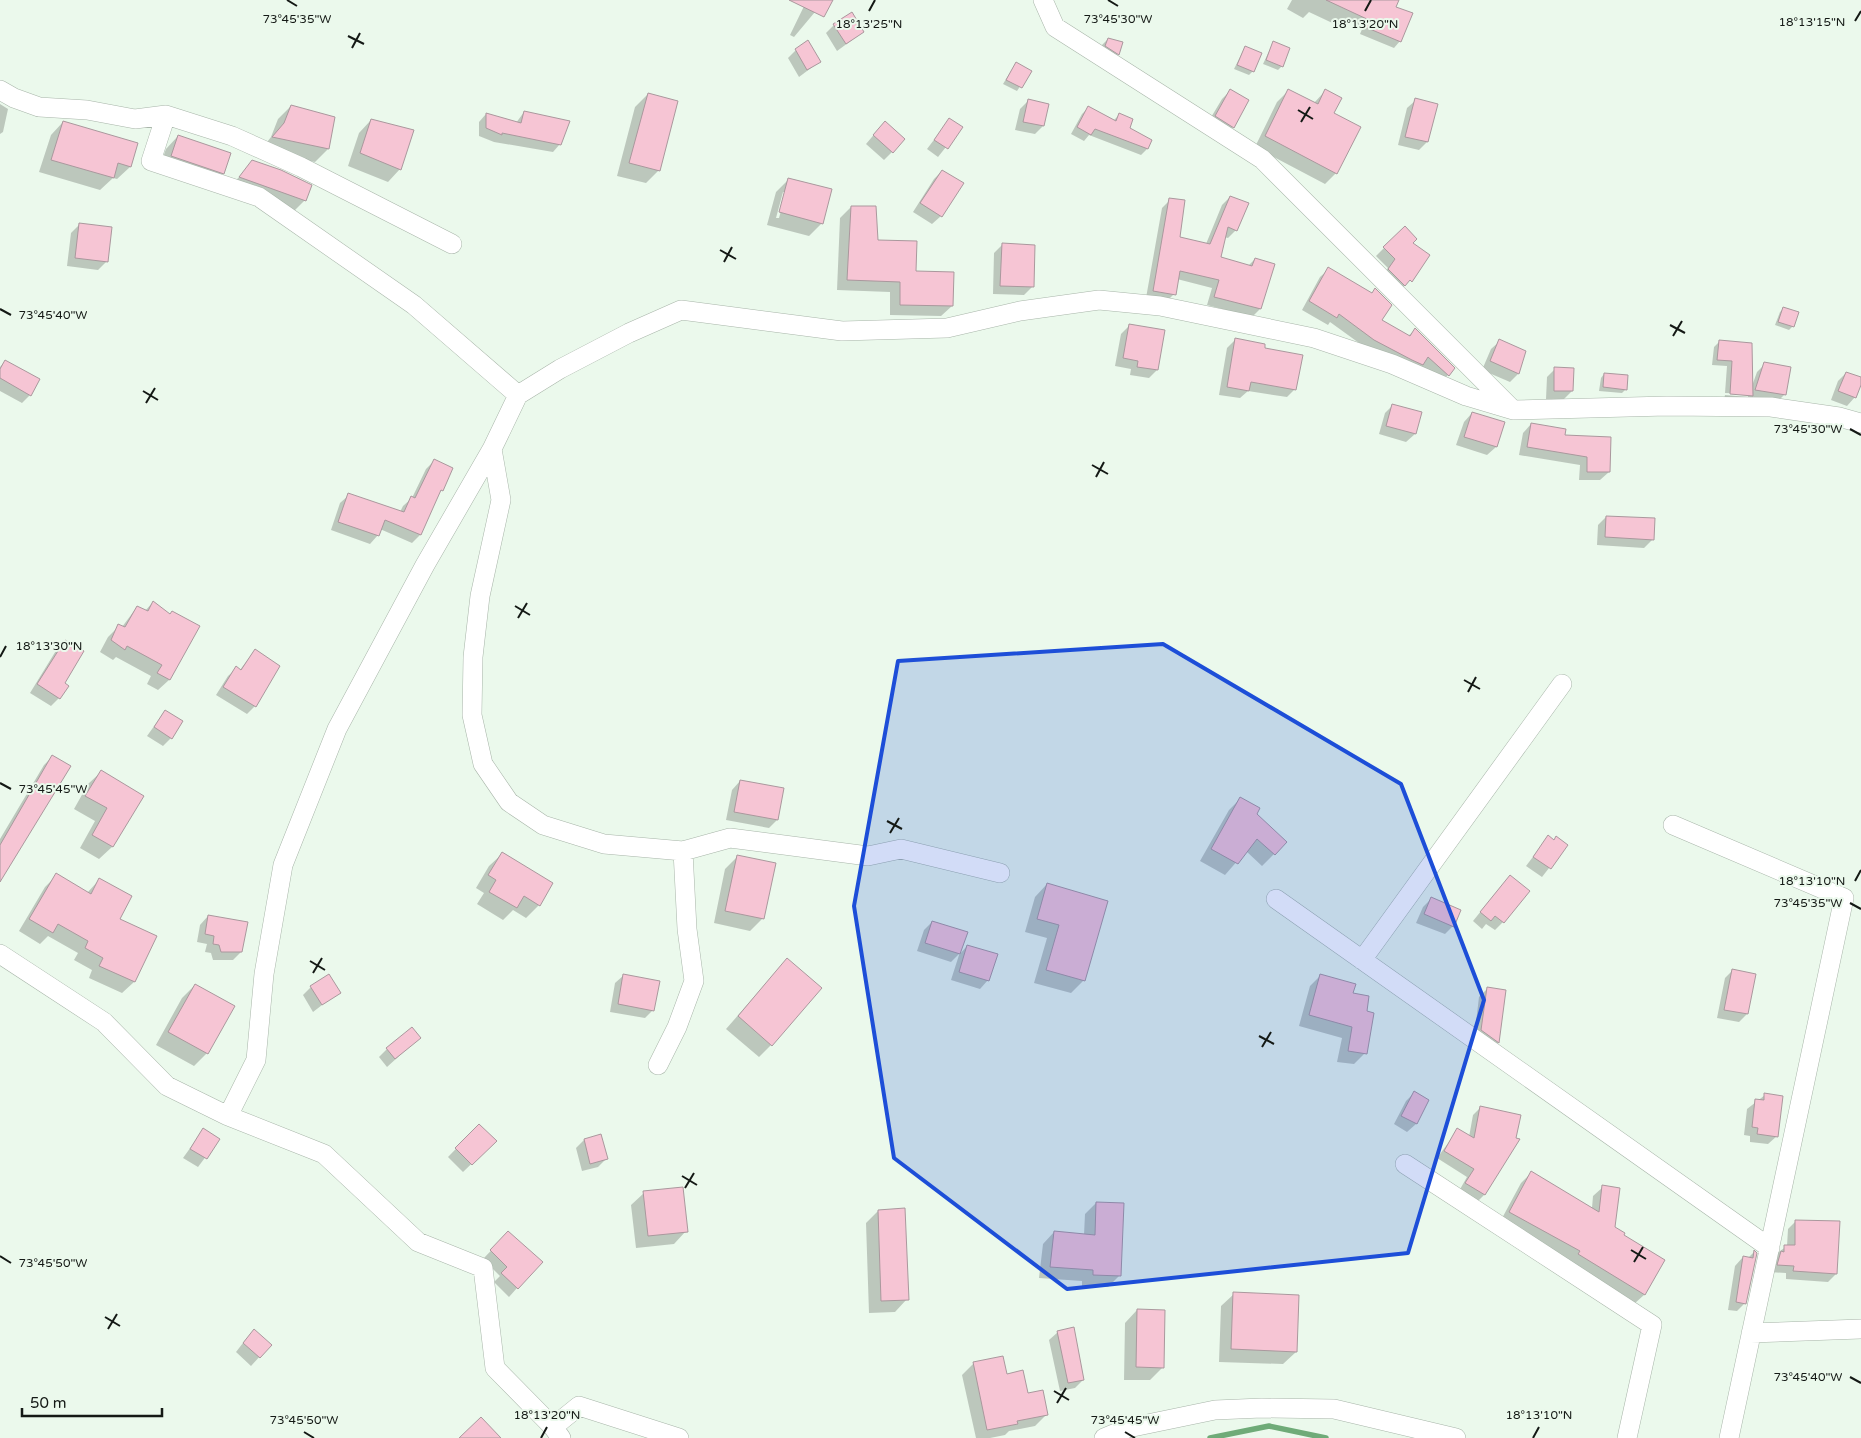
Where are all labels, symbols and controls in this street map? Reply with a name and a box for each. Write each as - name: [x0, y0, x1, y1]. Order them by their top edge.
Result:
- text: 73°45'35"W: [262, 12, 332, 26]
- text: 73°45'30"W: [1083, 12, 1153, 26]
- text: 18°13'15"N: [1779, 15, 1846, 29]
- text: 18°13'25"N: [836, 17, 903, 31]
- text: 18°13'20"N: [1332, 17, 1399, 31]
- text: 73°45'40"W: [18, 308, 88, 322]
- text: 73°45'30"W: [1773, 422, 1843, 436]
- text: 18°13'30"N: [16, 639, 83, 653]
- text: 73°45'45"W: [18, 782, 88, 796]
- text: 18°13'10"N: [1779, 874, 1846, 888]
- text: 73°45'35"W: [1773, 896, 1843, 910]
- text: 73°45'50"W: [18, 1256, 88, 1270]
- text: 73°45'40"W: [1773, 1370, 1843, 1384]
- scale bar: [22, 1386, 162, 1418]
- text: 50 m: [30, 1394, 67, 1412]
- text: 18°13'20"N: [514, 1408, 581, 1422]
- text: 18°13'10"N: [1506, 1408, 1573, 1422]
- text: 73°45'50"W: [269, 1413, 339, 1427]
- text: 73°45'45"W: [1090, 1413, 1160, 1427]

